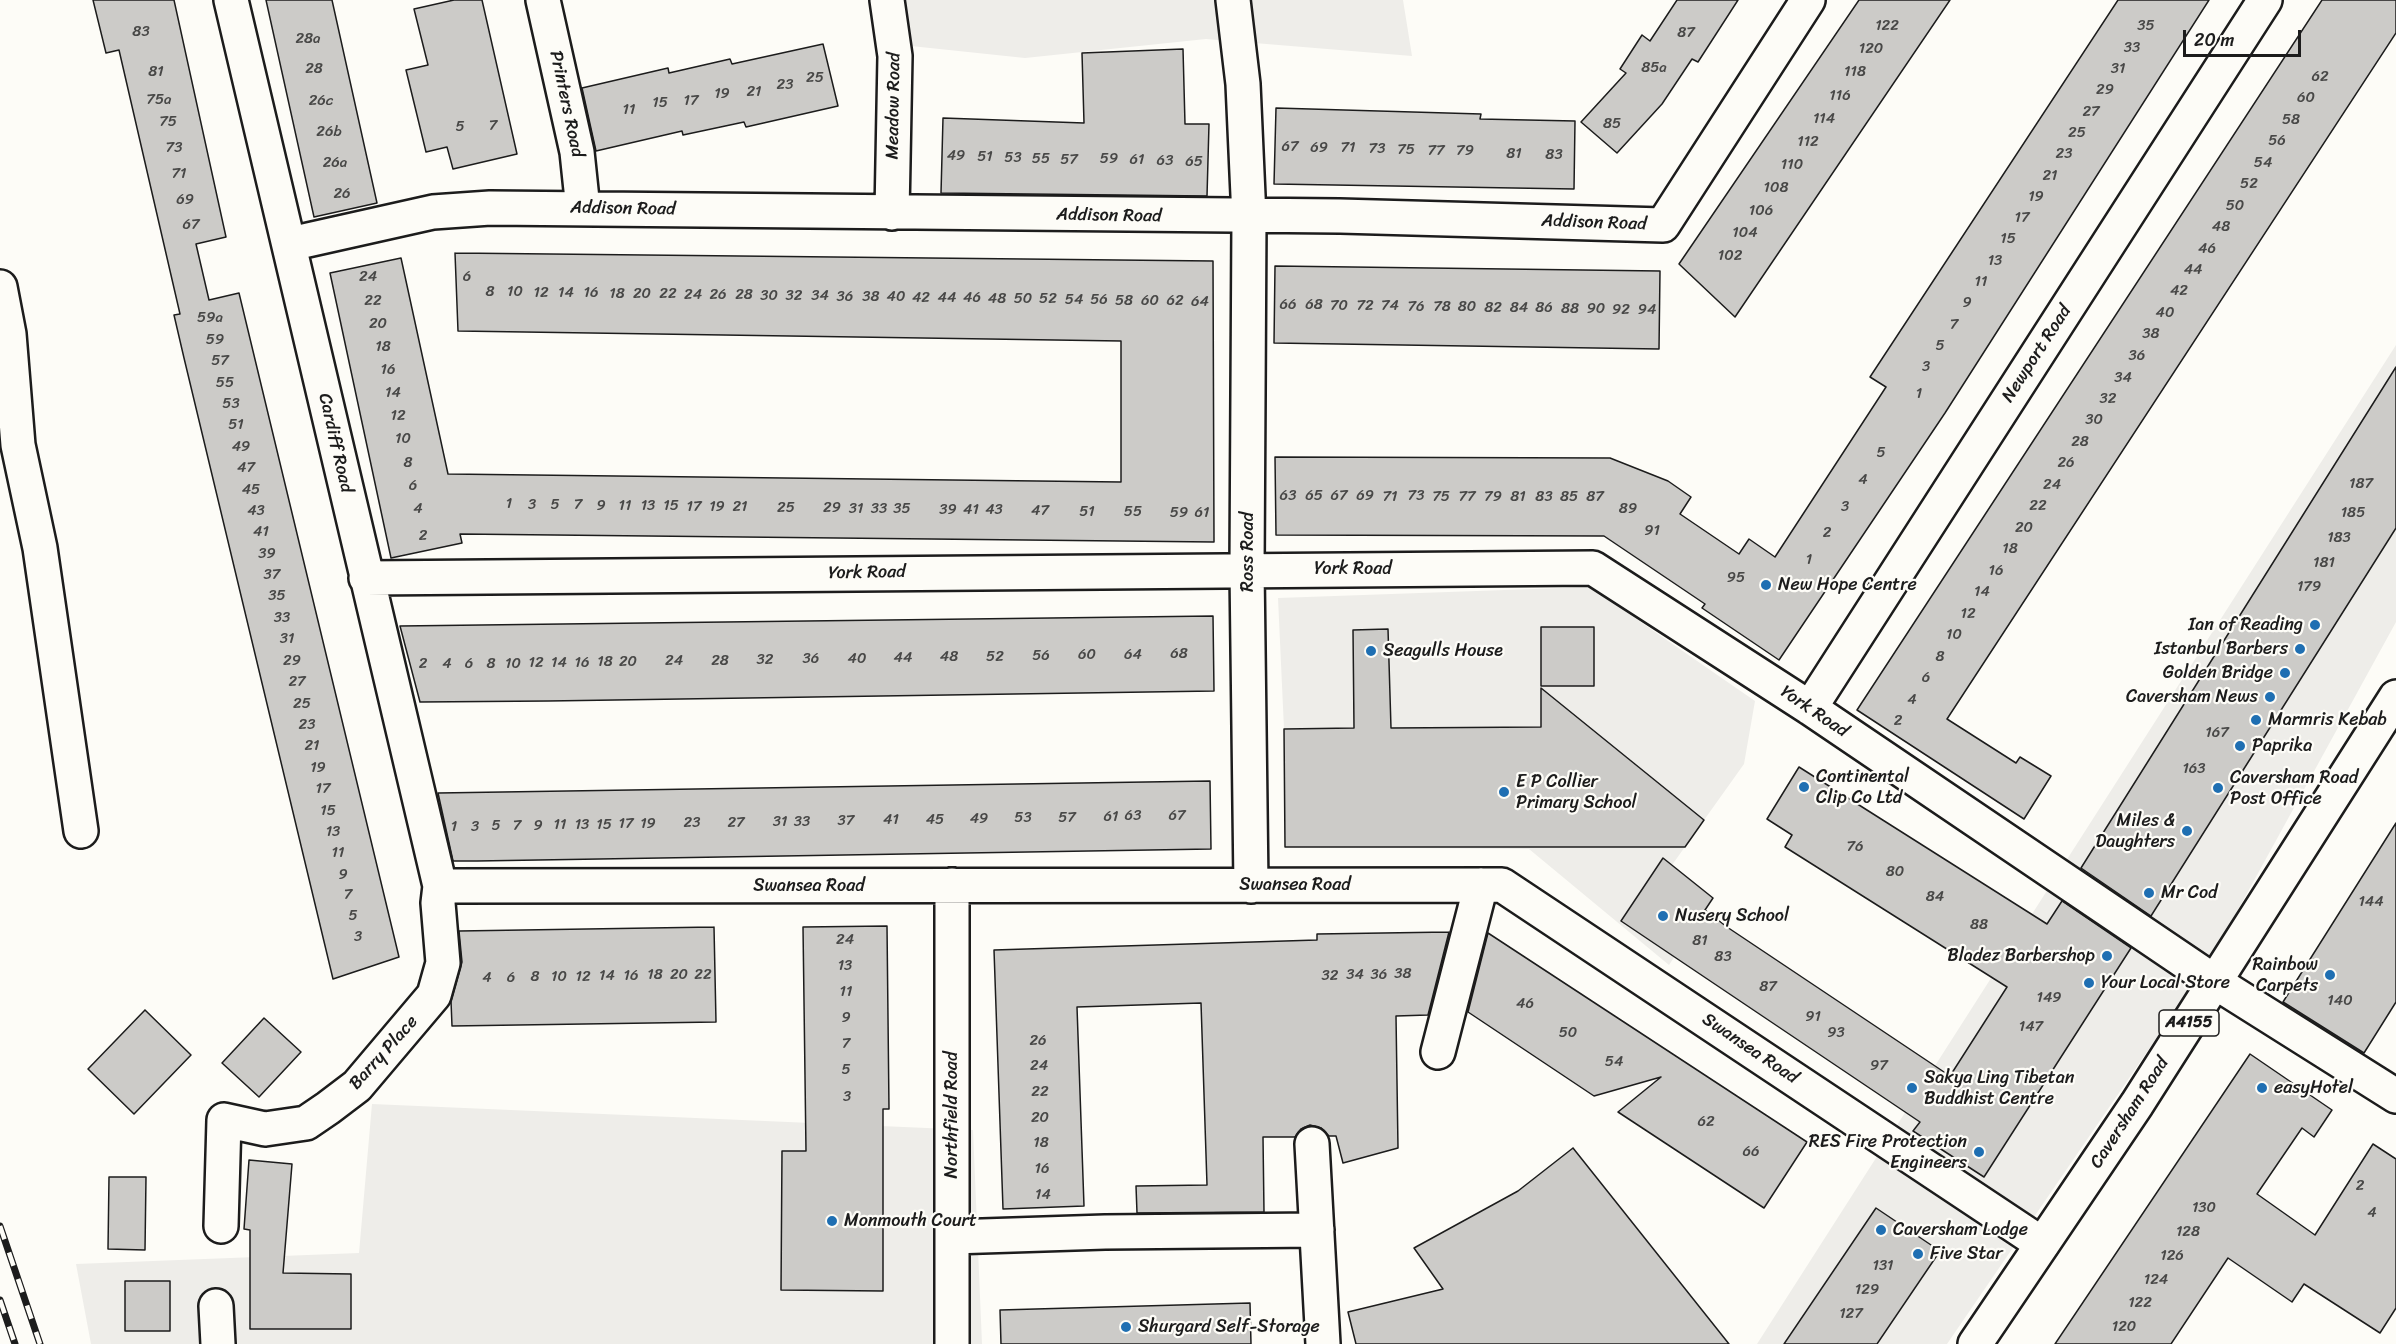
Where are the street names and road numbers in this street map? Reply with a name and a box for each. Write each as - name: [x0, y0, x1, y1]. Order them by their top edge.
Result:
- street label: Printers Road: [544, 49, 588, 159]
- street label: Meadow Road: [882, 52, 906, 160]
- street label: Addison Road: [570, 197, 676, 221]
- street label: Addison Road: [1056, 204, 1162, 228]
- street label: Addison Road: [1541, 210, 1647, 236]
- street label: Newport Road: [1998, 301, 2076, 407]
- street label: Cardiff Road: [313, 391, 357, 495]
- street label: Ross Road: [1237, 512, 1259, 592]
- street label: York Road: [1314, 558, 1392, 580]
- street label: York Road: [828, 562, 906, 584]
- street label: York Road: [1776, 681, 1852, 743]
- street label: Swansea Road: [1239, 874, 1351, 896]
- street label: Swansea Road: [753, 875, 865, 897]
- street label: Swansea Road: [1698, 1009, 1802, 1089]
- road number: A4155: [2159, 1010, 2219, 1036]
- street label: Barry Place: [345, 1011, 423, 1095]
- street label: Northfield Road: [941, 1052, 963, 1178]
- street label: Caversham Road: [2086, 1053, 2174, 1173]

